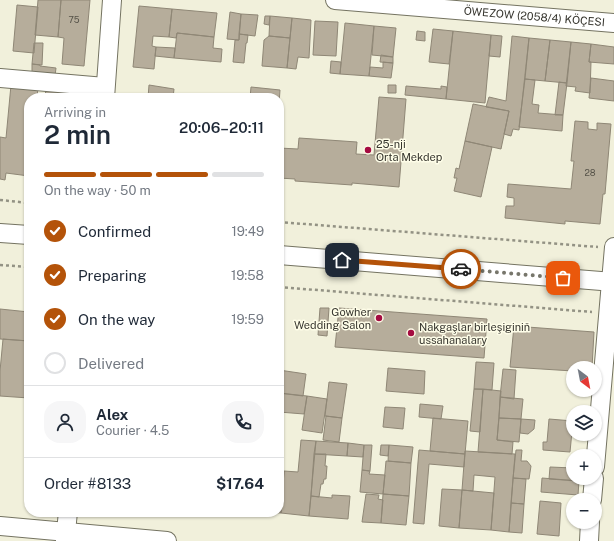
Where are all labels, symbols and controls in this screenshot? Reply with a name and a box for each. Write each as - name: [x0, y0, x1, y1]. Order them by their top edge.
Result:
- street label: ÖWEZOW (2058/4) KÖÇESI: [463, 4, 605, 28]
- house number: 75: [68, 14, 80, 25]
- text: Arriving in: [44, 105, 106, 120]
- text: 2 min: [44, 119, 111, 150]
- text: 20:06–20:11: [179, 119, 264, 136]
- place label: 25-nji Orta Mekdep: [376, 138, 443, 163]
- marker: 25-nji Orta Mekdep: [363, 145, 373, 155]
- house number: 28: [584, 167, 596, 178]
- text: On the way · 50 m: [44, 183, 151, 198]
- icon: check: [44, 220, 66, 242]
- text: Confirmed: [78, 223, 151, 240]
- text: 19:49: [231, 224, 264, 239]
- pin: [325, 243, 359, 277]
- icon: home: [331, 249, 353, 271]
- courier: [441, 249, 481, 289]
- icon: car: [450, 258, 472, 280]
- pin: [546, 261, 580, 295]
- icon: check: [44, 264, 66, 286]
- text: Preparing: [78, 267, 147, 284]
- icon: bag: [552, 267, 574, 289]
- text: 19:58: [231, 268, 264, 283]
- place label: Gowher Wedding Salon: [294, 306, 371, 331]
- icon: check: [44, 308, 66, 330]
- text: On the way: [78, 311, 155, 328]
- text: 19:59: [231, 312, 264, 327]
- marker: Gowher Wedding Salon: [374, 313, 384, 323]
- place label: Nakgaşlar birleşiginiň ussahanalary: [419, 321, 530, 346]
- marker: Nakgaşlar birleşiginiň ussahanalary: [406, 328, 416, 338]
- text: Delivered: [78, 355, 144, 372]
- north arrow: [566, 361, 602, 397]
- map controls: [566, 361, 602, 529]
- button: person: [44, 401, 86, 443]
- button: phone: [222, 401, 264, 443]
- button: layers: [566, 405, 602, 441]
- text: Alex: [96, 406, 128, 423]
- text: Courier · 4.5: [96, 423, 169, 438]
- button: +: [566, 449, 602, 485]
- text: Order #8133: [44, 475, 131, 492]
- text: $17.64: [216, 475, 264, 492]
- button: −: [566, 493, 602, 529]

